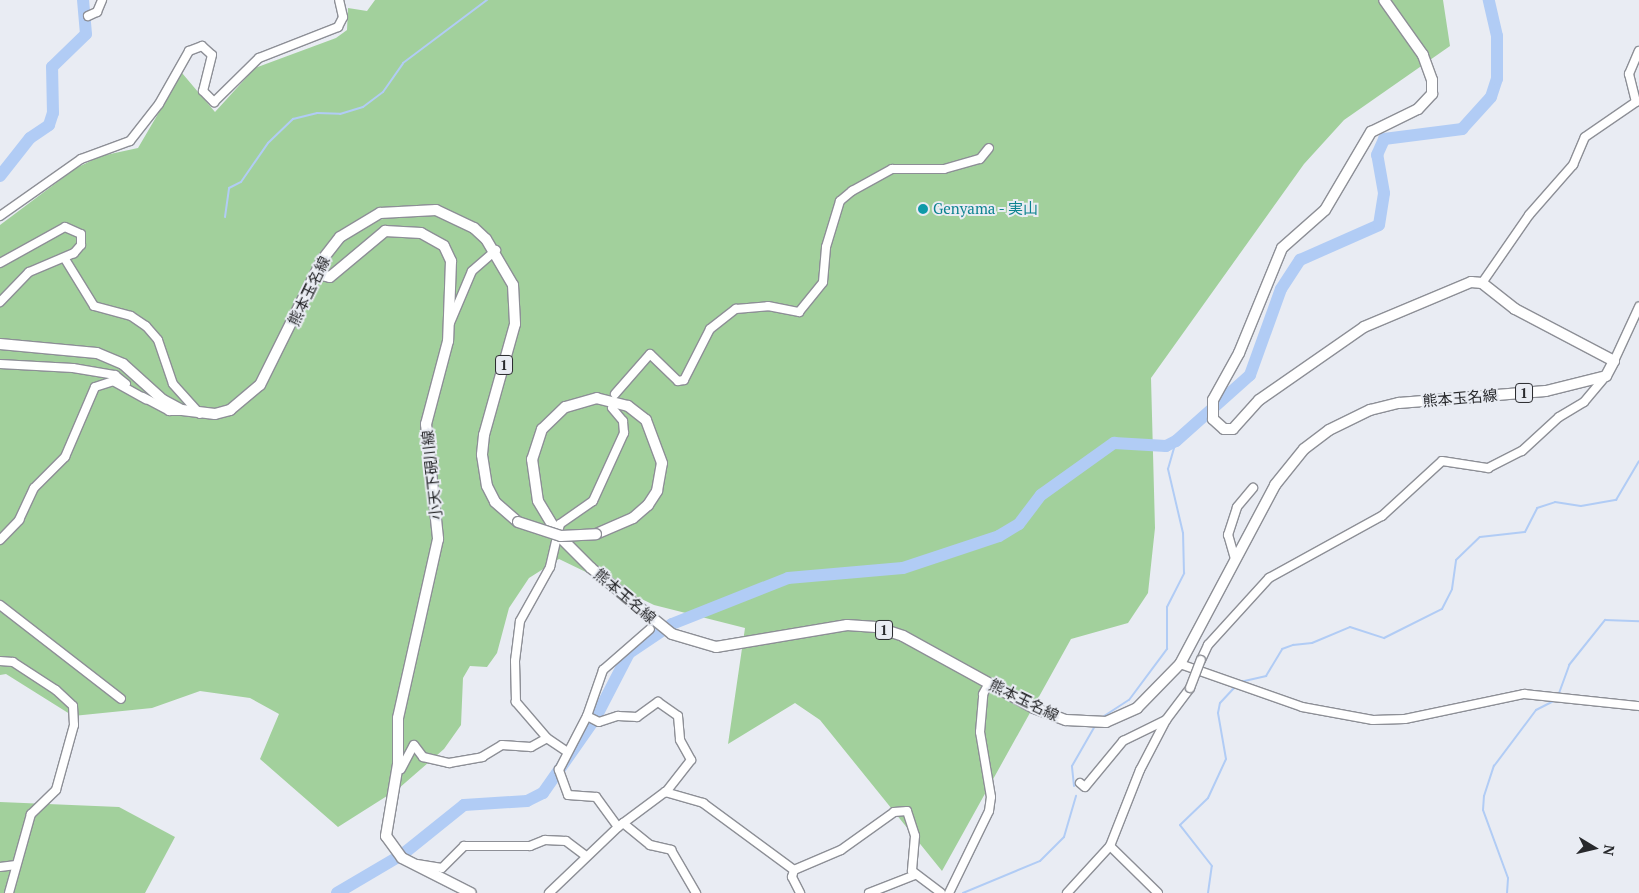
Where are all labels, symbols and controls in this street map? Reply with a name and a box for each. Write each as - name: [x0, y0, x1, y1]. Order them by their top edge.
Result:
- place label: Genyama - 実山: [933, 200, 1039, 218]
- marker: Genyama - 実山: [917, 203, 929, 215]
- street label: 熊本玉名線: [284, 253, 334, 329]
- road number: 1: [494, 354, 514, 376]
- road number: 1: [1514, 382, 1534, 404]
- street label: 熊本玉名線: [1422, 386, 1498, 410]
- street label: 小天下硯川線: [418, 429, 446, 521]
- street label: 熊本玉名線: [590, 565, 660, 627]
- road number: 1: [874, 618, 894, 642]
- street label: 熊本玉名線: [986, 675, 1062, 725]
- north arrow: [1569, 823, 1619, 873]
- text: N: [1599, 844, 1620, 857]

